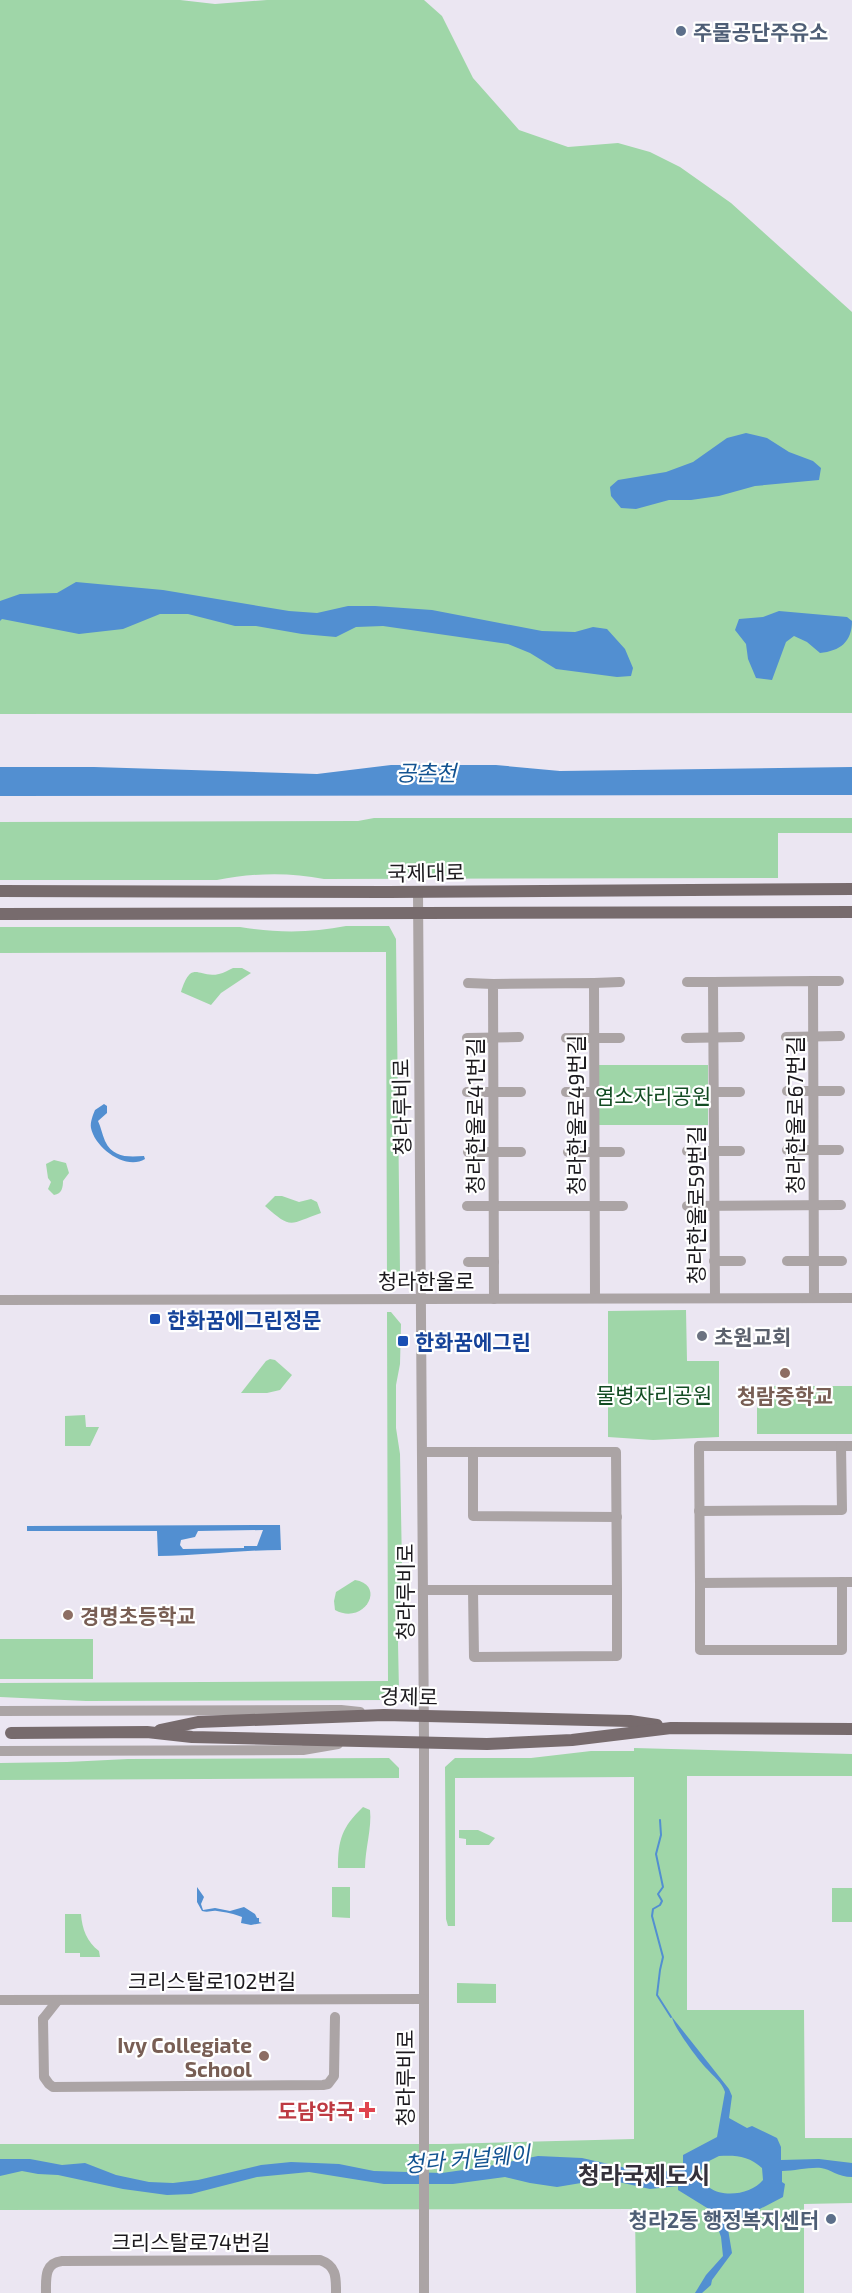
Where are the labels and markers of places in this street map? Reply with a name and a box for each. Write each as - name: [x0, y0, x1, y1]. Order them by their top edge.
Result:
- place label: 주물공단주유소: [693, 19, 828, 44]
- marker: 주물공단주유소: [674, 24, 688, 38]
- place label: 한화꿈에그린정문: [167, 1307, 322, 1332]
- marker: 한화꿈에그린정문: [148, 1312, 162, 1326]
- place label: 초원교회: [714, 1324, 791, 1349]
- place label: 한화꿈에그린: [415, 1329, 531, 1354]
- marker: 초원교회: [695, 1329, 709, 1343]
- marker: 한화꿈에그린: [396, 1334, 410, 1348]
- marker: 청람중학교: [778, 1366, 792, 1380]
- place label: 청람중학교: [737, 1383, 833, 1408]
- place label: 경명초등학교: [80, 1603, 196, 1628]
- marker: 경명초등학교: [61, 1608, 75, 1622]
- place label: Ivy Collegiate School: [117, 2032, 252, 2081]
- marker: Ivy Collegiate School: [257, 2049, 271, 2063]
- place label: 도담약국: [278, 2098, 355, 2123]
- marker: 도담약국: [360, 2103, 374, 2117]
- place label: 청라2동 행정복지센터: [628, 2207, 819, 2232]
- marker: 청라2동 행정복지센터: [824, 2212, 838, 2226]

